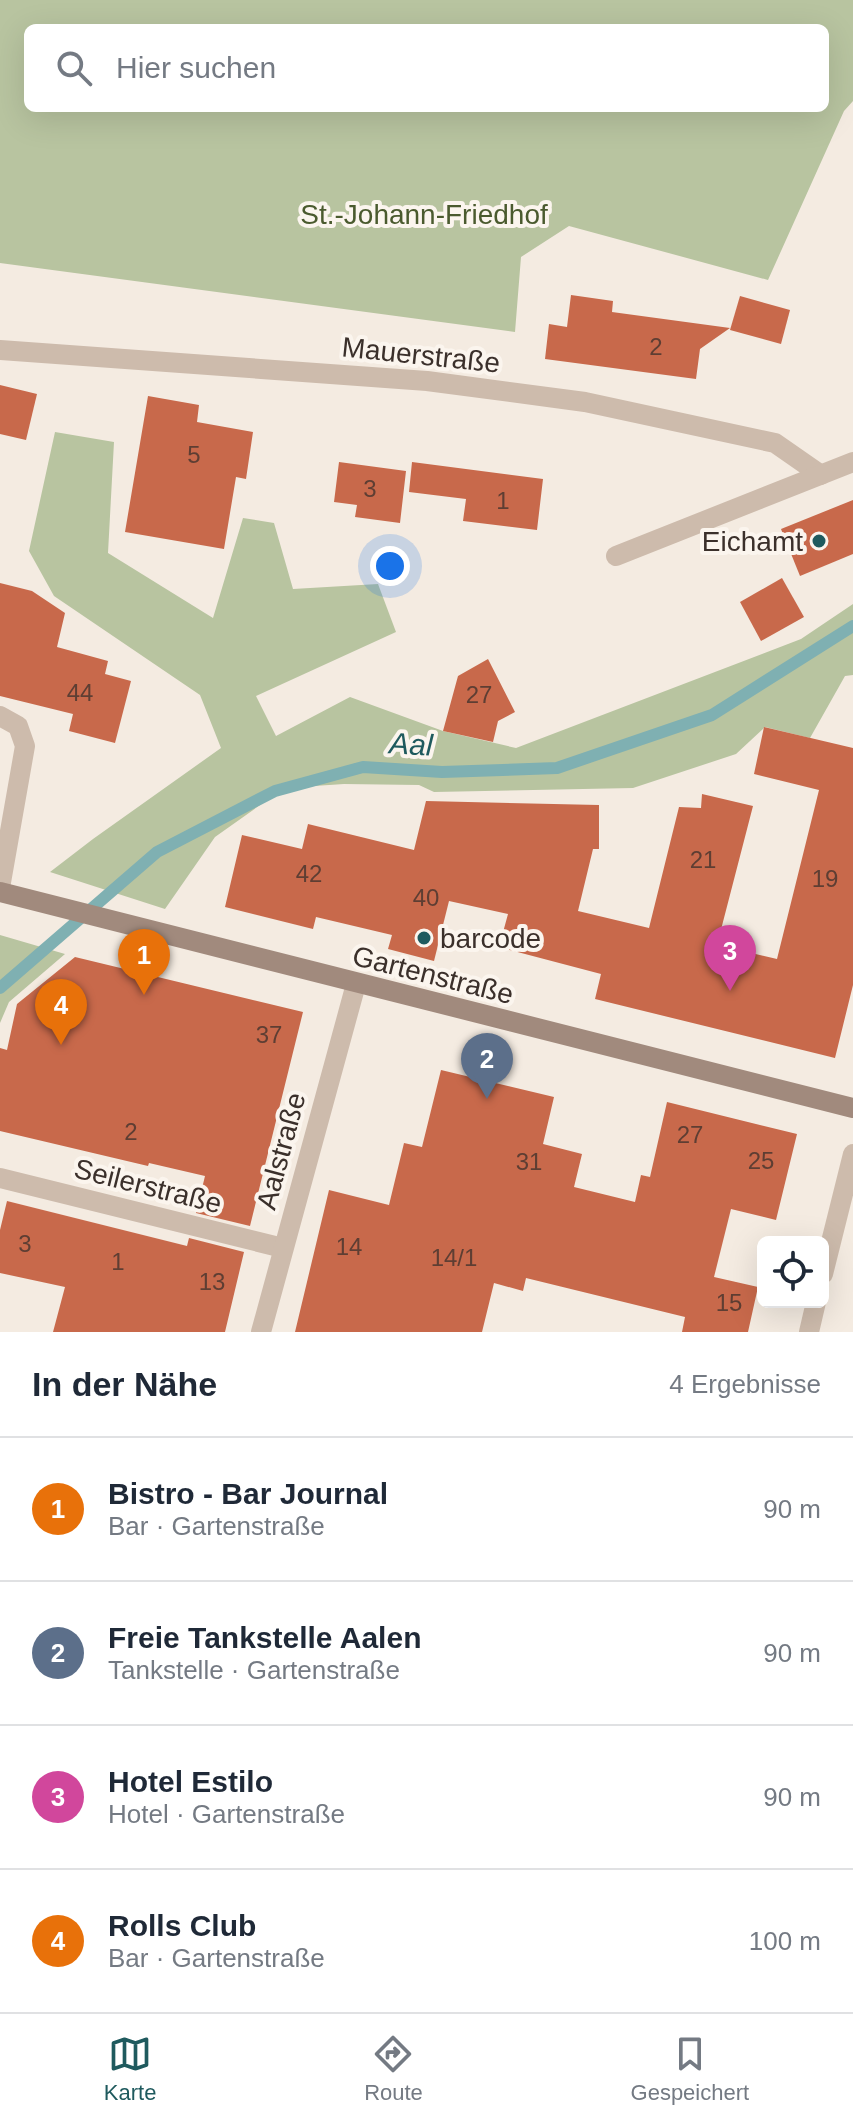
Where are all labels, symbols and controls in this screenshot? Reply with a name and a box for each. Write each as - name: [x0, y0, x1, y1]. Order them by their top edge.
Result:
- search box: [24, 24, 829, 112]
- icon: search: [52, 46, 96, 90]
- text: Hier suchen: [116, 51, 276, 84]
- park label: St.-Johann-Friedhof: [300, 199, 548, 230]
- street label: Mauerstraße: [340, 331, 502, 379]
- house number: 2: [649, 333, 663, 360]
- house number: 5: [187, 441, 201, 468]
- house number: 3: [363, 475, 377, 502]
- house number: 1: [496, 487, 510, 514]
- place label: Eichamt: [702, 526, 803, 557]
- marker: Eichamt: [810, 532, 828, 550]
- your location: [370, 546, 410, 586]
- house number: 44: [67, 679, 93, 706]
- house number: 27: [466, 681, 492, 708]
- water label: Aal: [386, 726, 435, 762]
- house number: 21: [690, 846, 716, 873]
- house number: 42: [296, 860, 322, 887]
- house number: 19: [812, 865, 838, 892]
- house number: 40: [413, 884, 439, 911]
- place label: barcode: [440, 923, 541, 954]
- pin: 3: [704, 925, 756, 991]
- pin: 1: [118, 929, 170, 995]
- marker: barcode: [415, 929, 433, 947]
- street label: Gartenstraße: [349, 940, 517, 1010]
- pin: 4: [35, 979, 87, 1045]
- house number: 37: [256, 1021, 282, 1048]
- pin: 2: [461, 1033, 513, 1099]
- street label: Aalstraße: [251, 1089, 311, 1213]
- house number: 2: [124, 1118, 138, 1145]
- house number: 27: [677, 1121, 703, 1148]
- house number: 25: [748, 1147, 774, 1174]
- house number: 31: [516, 1148, 542, 1175]
- street label: Seilerstraße: [71, 1153, 225, 1219]
- house number: 3: [18, 1230, 32, 1257]
- house number: 14: [336, 1233, 362, 1260]
- map controls: [757, 1236, 829, 1308]
- button: locate: [757, 1236, 829, 1308]
- house number: 14/1: [431, 1244, 477, 1271]
- house number: 1: [111, 1248, 125, 1275]
- house number: 13: [199, 1268, 225, 1295]
- house number: 15: [716, 1289, 742, 1316]
- text: In der Nähe: [32, 1365, 217, 1403]
- text: 4 Ergebnisse: [669, 1369, 821, 1399]
- text: Bistro - Bar Journal: [108, 1477, 388, 1510]
- text: 1: [51, 1494, 65, 1524]
- text: 90 m: [763, 1494, 821, 1524]
- text: Bar · Gartenstraße: [108, 1511, 325, 1541]
- text: Freie Tankstelle Aalen: [108, 1621, 421, 1654]
- text: 2: [51, 1638, 65, 1668]
- text: 90 m: [763, 1638, 821, 1668]
- text: Tankstelle · Gartenstraße: [108, 1655, 400, 1685]
- text: Hotel Estilo: [108, 1765, 273, 1798]
- text: 3: [51, 1782, 65, 1812]
- text: 90 m: [763, 1782, 821, 1812]
- text: Hotel · Gartenstraße: [108, 1799, 345, 1829]
- text: Rolls Club: [108, 1909, 256, 1942]
- text: 4: [51, 1926, 65, 1956]
- text: 100 m: [749, 1926, 821, 1956]
- text: Bar · Gartenstraße: [108, 1943, 325, 1973]
- tab: Karte: [104, 2032, 156, 2106]
- tab: Route: [364, 2032, 423, 2106]
- tab: Gespeichert: [631, 2032, 749, 2106]

